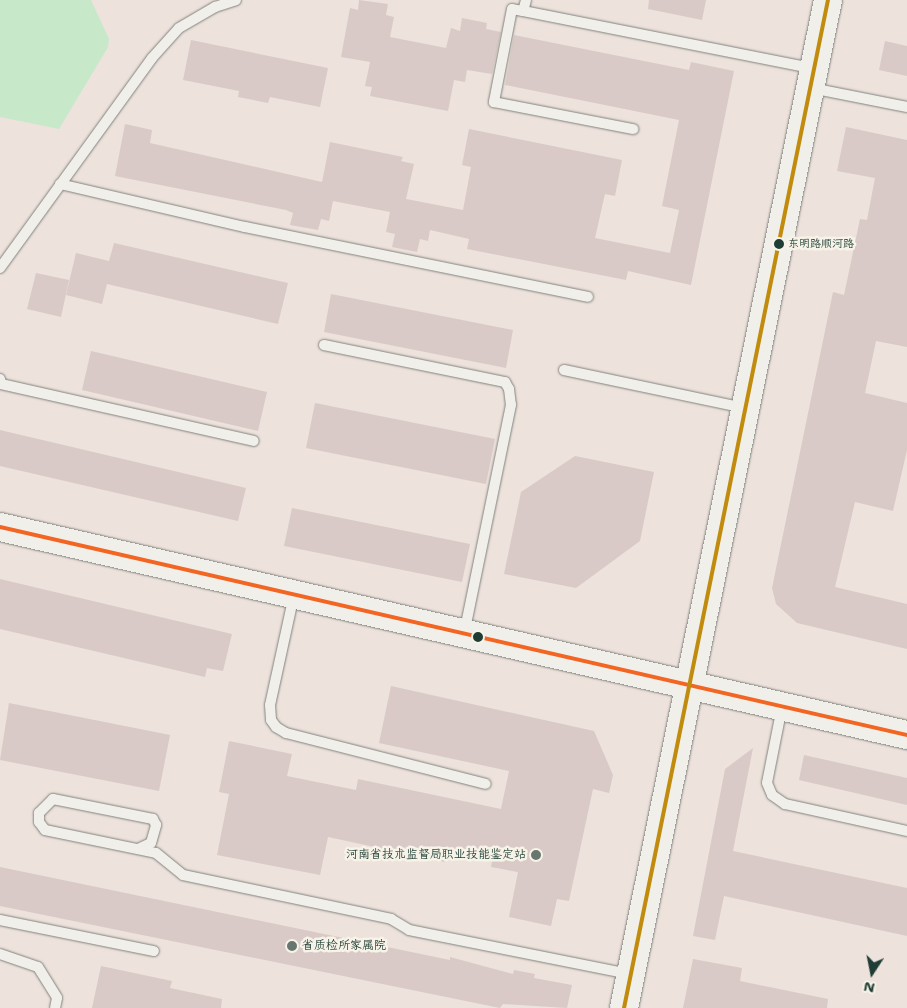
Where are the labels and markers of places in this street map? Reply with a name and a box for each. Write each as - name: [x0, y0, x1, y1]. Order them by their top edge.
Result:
- place label: 东明路顺河路: [788, 237, 854, 251]
- marker: 东明路顺河路: [774, 239, 784, 249]
- unlabelled marker: [473, 632, 483, 642]
- place label: 河南省技术监督局职业技能鉴定站: [346, 848, 526, 862]
- marker: 河南省技术监督局职业技能鉴定站: [530, 849, 542, 861]
- place label: 省质检所家属院: [302, 939, 386, 953]
- marker: 省质检所家属院: [286, 940, 298, 952]

